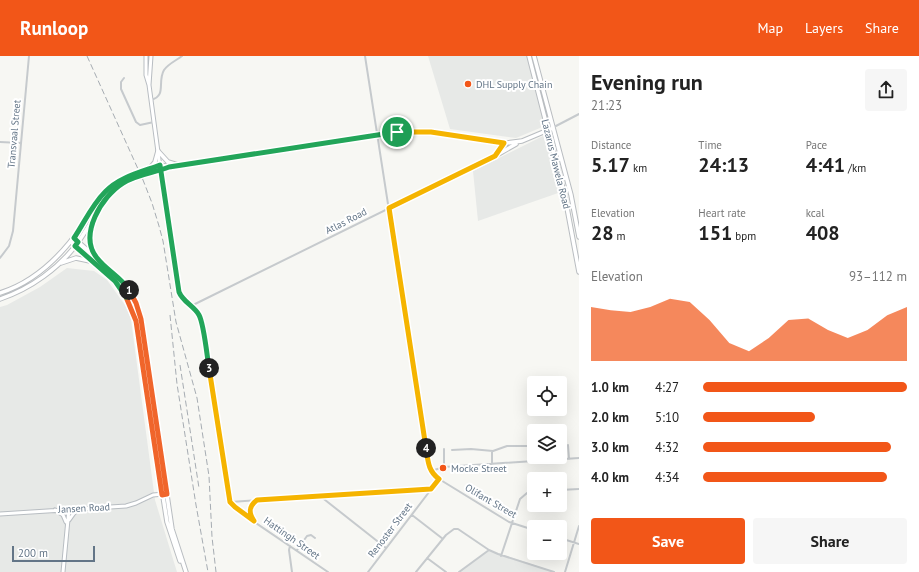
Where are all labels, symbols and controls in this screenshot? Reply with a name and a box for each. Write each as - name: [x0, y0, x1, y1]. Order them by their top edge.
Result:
- text: Runloop: [20, 16, 88, 40]
- text: Map: [757, 19, 783, 37]
- text: Layers: [805, 19, 843, 37]
- text: Share: [865, 19, 899, 37]
- text: Evening run: [591, 68, 703, 96]
- button: share: [865, 69, 907, 111]
- place label: DHL Supply Chain: [476, 78, 552, 91]
- marker: DHL Supply Chain: [463, 79, 473, 89]
- text: 21:23: [591, 97, 622, 114]
- street label: Transvaal Street: [5, 99, 24, 169]
- pin: [380, 115, 414, 149]
- street label: Lazarus Mawela Road: [539, 118, 573, 210]
- icon: arrive: [386, 121, 408, 143]
- text: Distance: [591, 138, 631, 152]
- text: Time: [698, 138, 722, 152]
- text: Pace: [806, 138, 827, 152]
- text: 5.17: [591, 152, 630, 178]
- text: 24:13: [698, 152, 749, 178]
- text: 4:41: [806, 152, 845, 178]
- text: km: [630, 161, 647, 175]
- text: /km: [845, 161, 866, 175]
- street label: Atlas Road: [323, 205, 369, 237]
- text: Elevation: [591, 206, 635, 220]
- text: Heart rate: [698, 206, 746, 220]
- text: kcal: [806, 206, 824, 220]
- text: 28: [591, 220, 614, 246]
- text: 151: [698, 220, 732, 246]
- text: 408: [806, 220, 840, 246]
- text: m: [614, 229, 626, 243]
- text: bpm: [732, 229, 756, 243]
- text: Elevation: [591, 268, 643, 285]
- text: 93–112 m: [849, 268, 907, 285]
- pin: 1: [119, 280, 139, 300]
- text: 1: [126, 283, 132, 297]
- pin: 3: [199, 358, 219, 378]
- text: 3: [206, 361, 212, 375]
- map controls: [527, 376, 567, 560]
- button: locate: [527, 376, 567, 416]
- text: 1.0 km: [591, 379, 629, 396]
- text: 4:27: [655, 379, 679, 396]
- text: 2.0 km: [591, 409, 629, 426]
- text: 5:10: [655, 409, 679, 426]
- button: layers: [527, 424, 567, 464]
- pin: 4: [416, 438, 436, 458]
- text: 3.0 km: [591, 439, 629, 456]
- text: 4:32: [655, 439, 679, 456]
- text: 4: [423, 441, 429, 455]
- place label: Mocke Street: [451, 462, 507, 475]
- marker: Mocke Street: [438, 463, 448, 473]
- text: 4.0 km: [591, 469, 629, 486]
- text: 4:34: [655, 469, 679, 486]
- button: +: [527, 472, 567, 512]
- street label: Olifant Street: [463, 481, 520, 521]
- street label: Renoster Street: [365, 499, 415, 560]
- street label: Jansen Road: [57, 500, 110, 516]
- street label: Hattingh Street: [261, 514, 323, 563]
- button: Save: [591, 518, 745, 564]
- button: Share: [753, 518, 907, 564]
- button: −: [527, 520, 567, 560]
- scale bar: [12, 544, 95, 563]
- text: 200 m: [18, 546, 48, 560]

